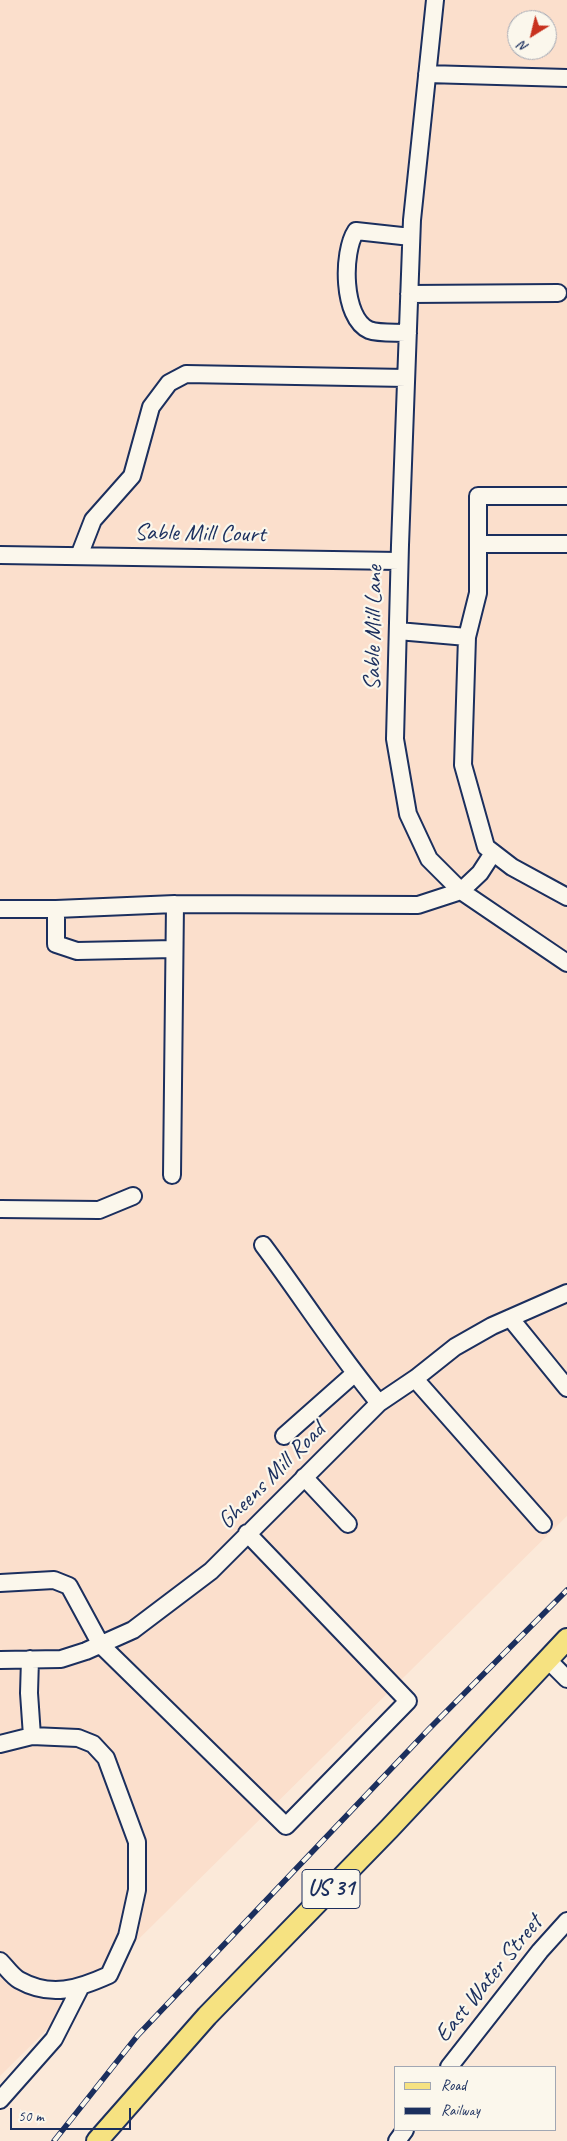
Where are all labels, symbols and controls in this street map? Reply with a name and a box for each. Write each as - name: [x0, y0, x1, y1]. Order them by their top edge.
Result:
- north arrow: [507, 10, 557, 60]
- text: N: [515, 37, 532, 56]
- street label: Sable Mill Court: [134, 518, 266, 550]
- street label: Sable Mill Lane: [359, 565, 389, 691]
- street label: Gheens Mill Road: [212, 1416, 332, 1536]
- road number: US 31: [302, 1870, 360, 1908]
- street label: East Water Street: [429, 1910, 549, 2048]
- legend: [394, 2066, 557, 2131]
- text: Road: [441, 2076, 466, 2095]
- scale bar: [12, 2098, 134, 2130]
- text: Railway: [441, 2101, 480, 2120]
- text: 50 m: [18, 2107, 44, 2126]

